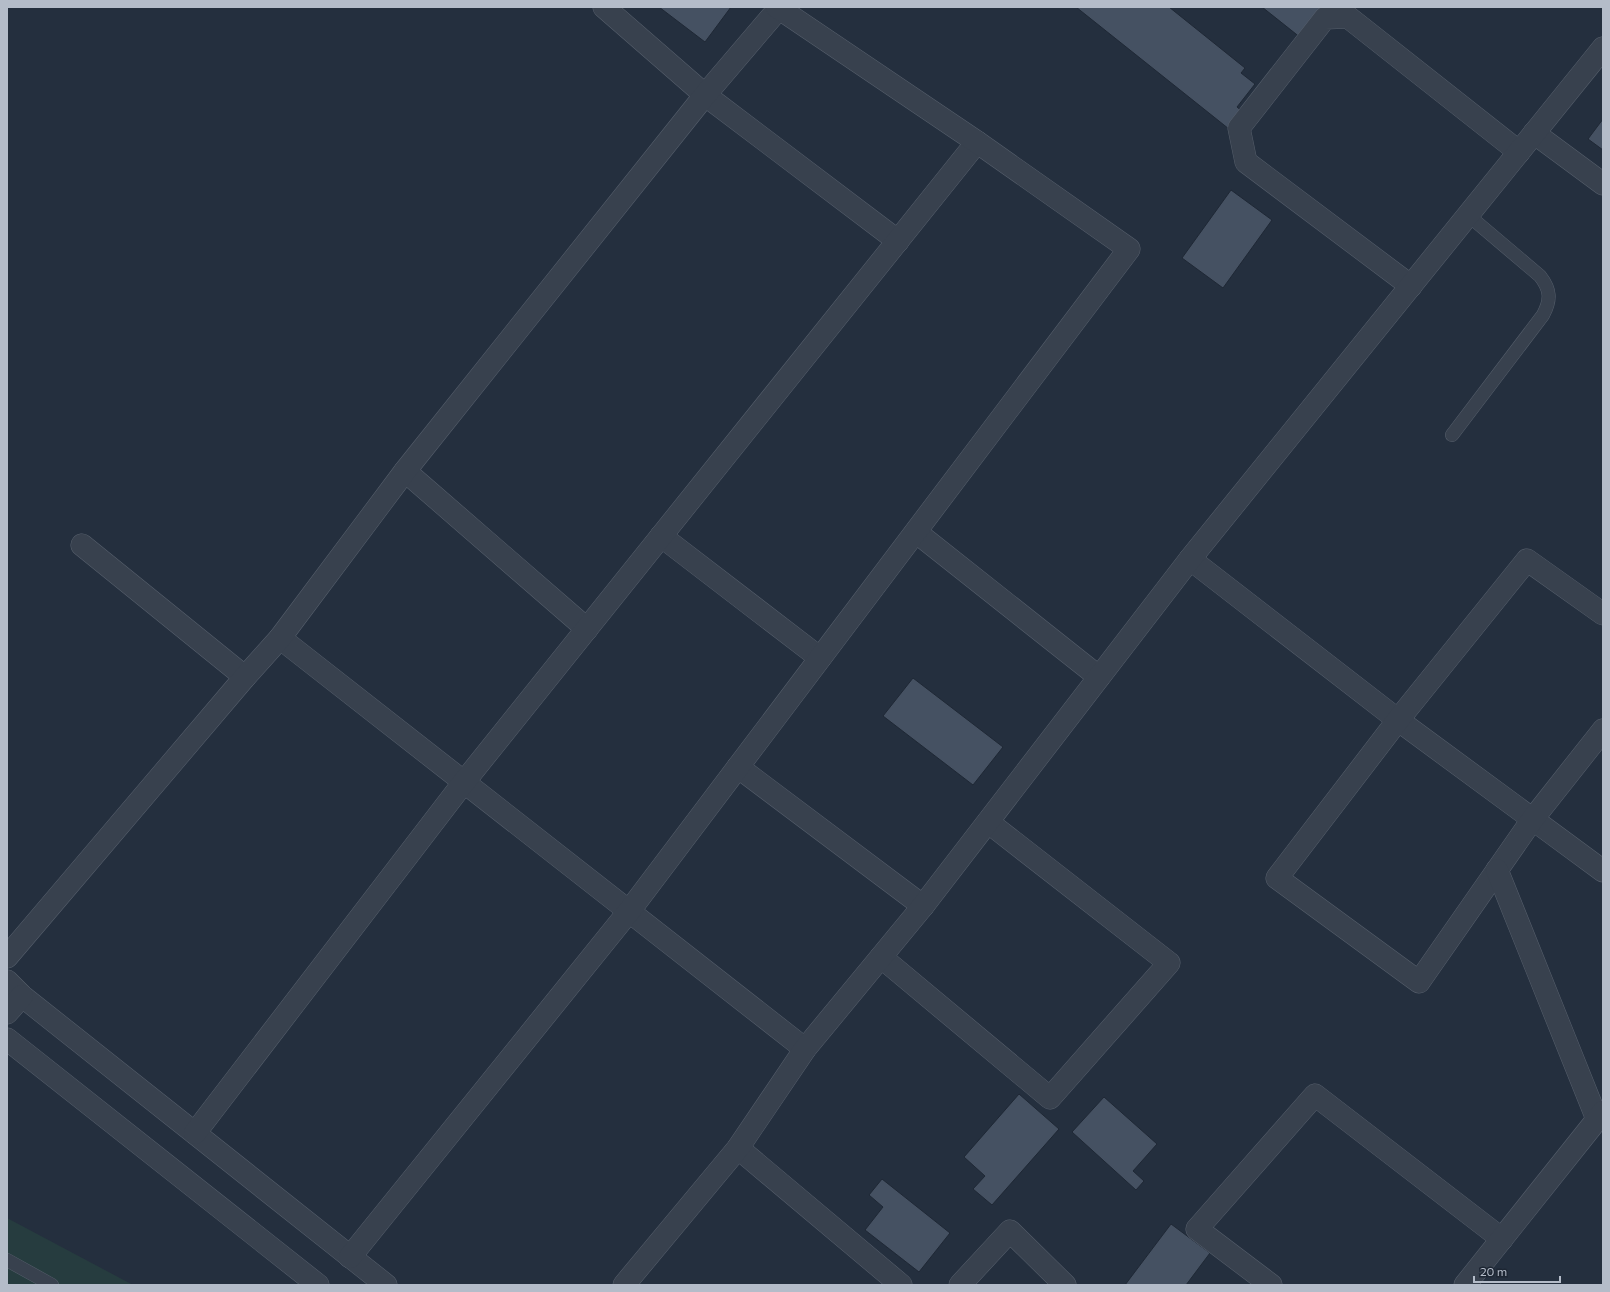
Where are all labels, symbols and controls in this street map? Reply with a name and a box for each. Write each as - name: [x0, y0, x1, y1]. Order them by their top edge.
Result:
- scale bar: [1474, 1258, 1560, 1284]
- text: 20 m: [1480, 1264, 1507, 1278]

